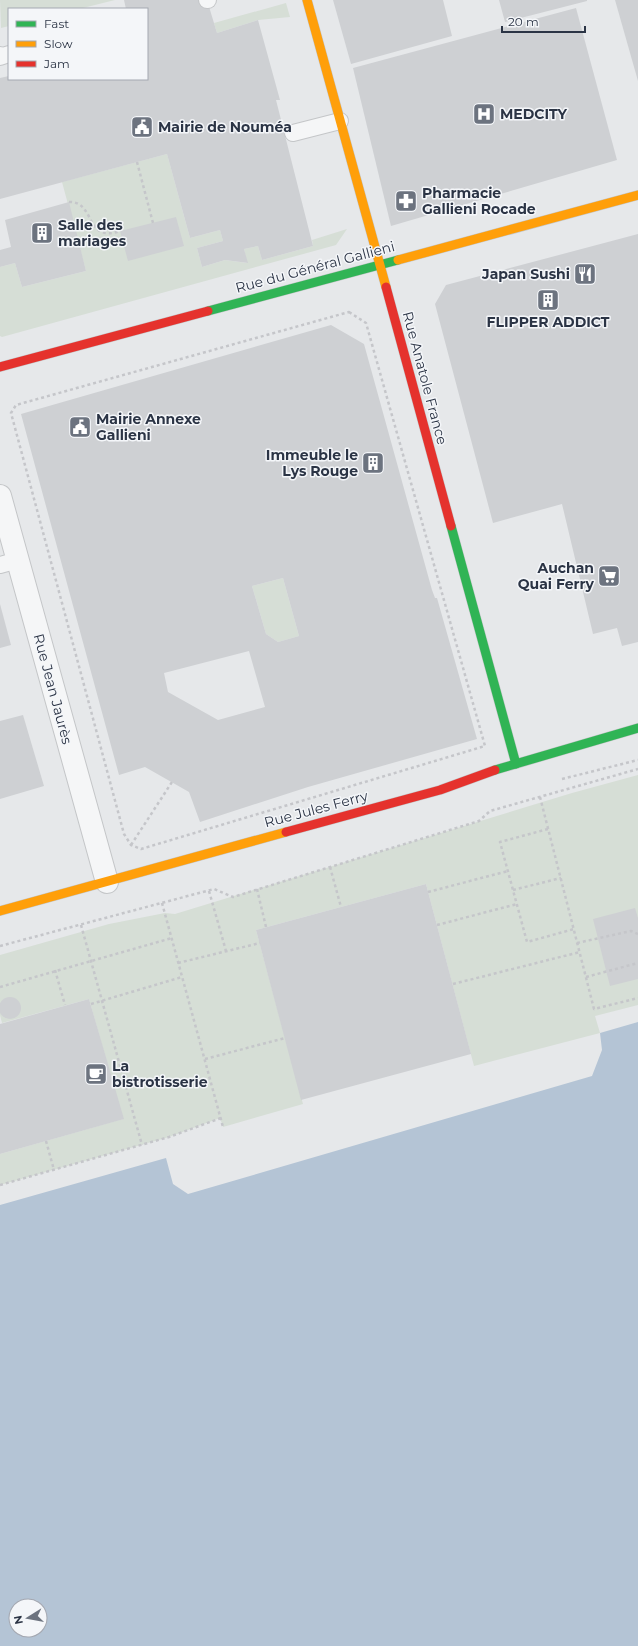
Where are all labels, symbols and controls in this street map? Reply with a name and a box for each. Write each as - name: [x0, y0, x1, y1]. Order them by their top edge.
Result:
- legend: [8, 8, 148, 80]
- scale bar: [502, 8, 585, 34]
- text: 20 m: [508, 14, 539, 29]
- text: Fast: [44, 16, 69, 31]
- text: Slow: [44, 36, 73, 51]
- text: Jam: [43, 56, 70, 71]
- hospital icon: MEDCITY: [471, 101, 497, 127]
- place label: MEDCITY: [500, 105, 568, 123]
- public building icon: Mairie de Nouméa: [129, 114, 155, 140]
- place label: Mairie de Nouméa: [158, 118, 292, 136]
- place label: Pharmacie Gallieni Rocade: [422, 184, 536, 218]
- pharmacy icon: Pharmacie Gallieni Rocade: [393, 188, 419, 214]
- place label: Salle des mariages: [58, 216, 127, 250]
- building icon: Salle des mariages: [29, 220, 55, 246]
- street label: Rue du Général Gallieni: [233, 237, 397, 297]
- restaurant icon: Japan Sushi: [572, 261, 598, 287]
- place label: Japan Sushi: [481, 265, 570, 283]
- building icon: FLIPPER ADDICT: [535, 287, 561, 313]
- street label: Rue Anatole France: [399, 309, 451, 447]
- place label: FLIPPER ADDICT: [487, 313, 610, 331]
- place label: Mairie Annexe Gallieni: [96, 410, 201, 444]
- public building icon: Mairie Annexe Gallieni: [67, 414, 93, 440]
- place label: Immeuble le Lys Rouge: [266, 446, 358, 480]
- building icon: Immeuble le Lys Rouge: [360, 450, 386, 476]
- place label: Auchan Quai Ferry: [518, 559, 595, 593]
- supermarket icon: Auchan Quai Ferry: [596, 563, 622, 589]
- street label: Rue Jean Jaurès: [30, 632, 76, 746]
- street label: Rue Jules Ferry: [262, 786, 370, 831]
- place label: La bistrotisserie: [112, 1057, 208, 1091]
- cafe icon: La bistrotisserie: [83, 1061, 109, 1087]
- north arrow: [8, 1598, 48, 1638]
- text: N: [10, 1614, 26, 1626]

